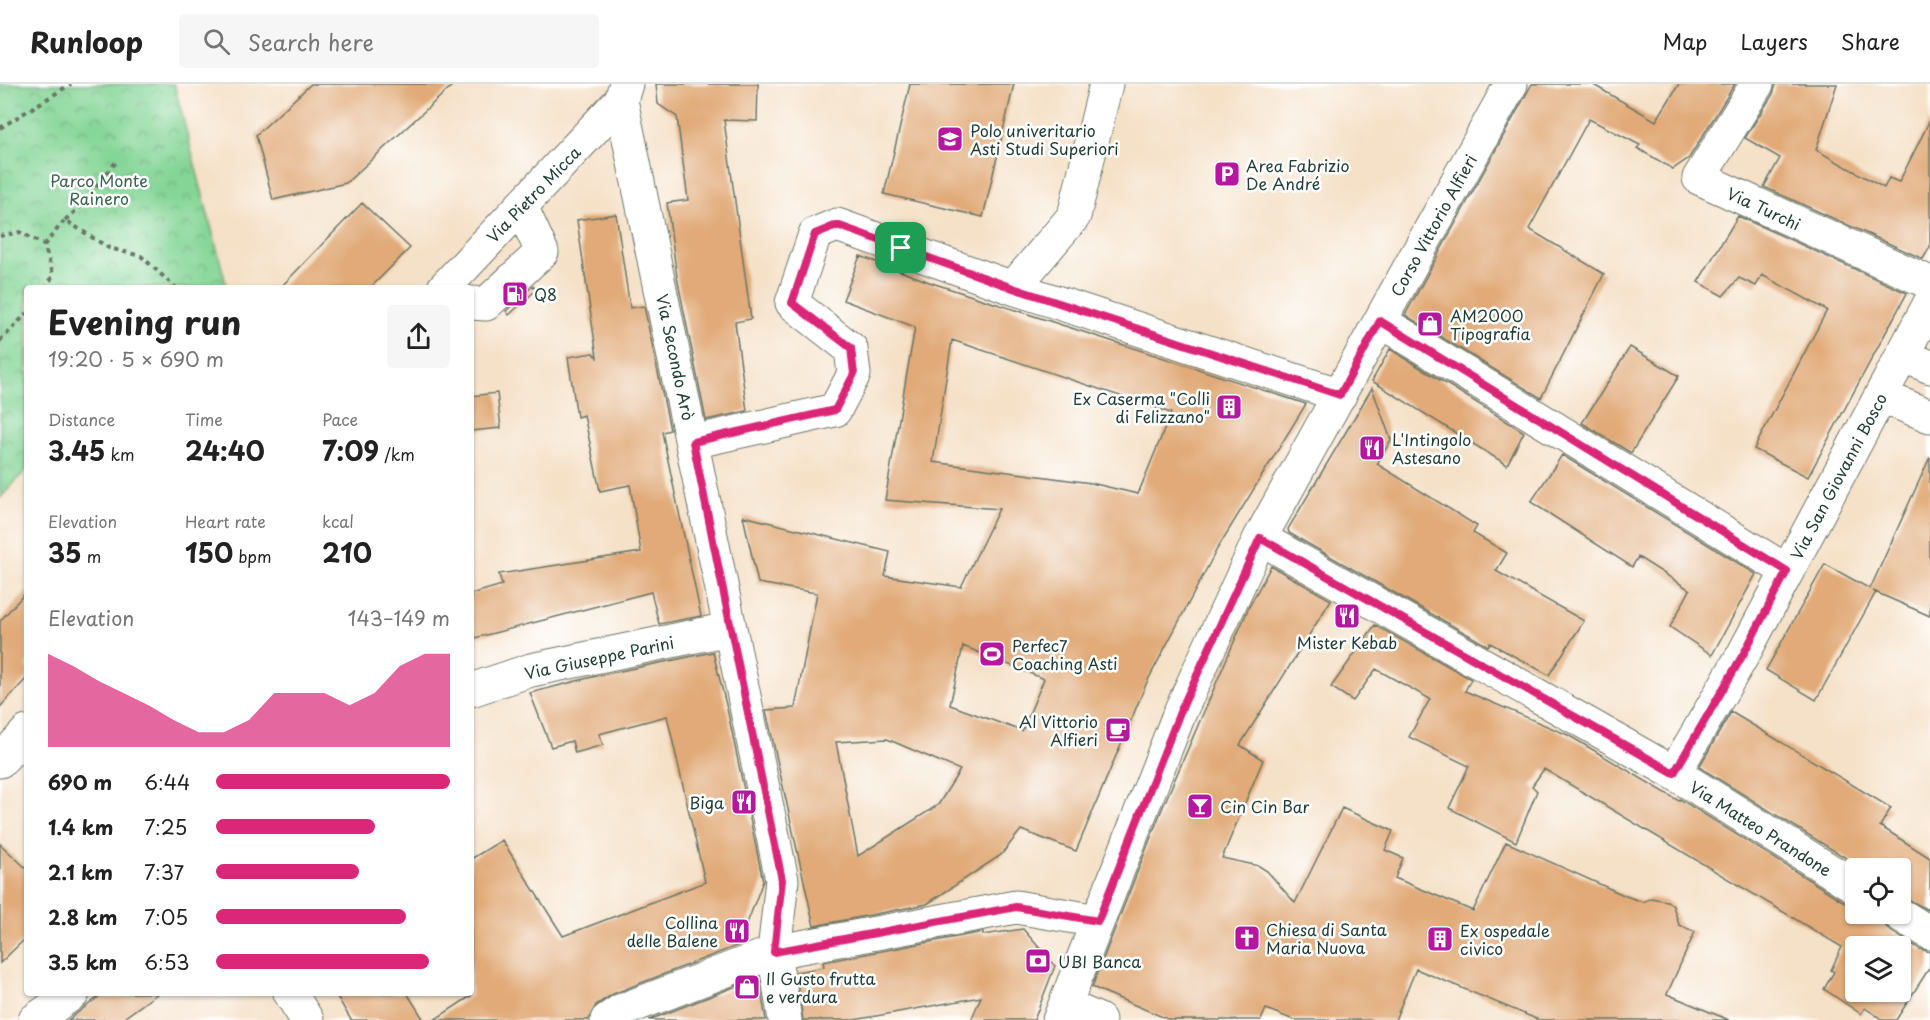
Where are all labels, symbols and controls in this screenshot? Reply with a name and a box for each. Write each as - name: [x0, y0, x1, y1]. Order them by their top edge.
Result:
- search box: [179, 14, 599, 68]
- text: Runloop: [30, 20, 143, 63]
- icon: search: [200, 25, 233, 58]
- text: Search here: [248, 25, 374, 58]
- text: Map: [1663, 25, 1707, 57]
- text: Layers: [1740, 25, 1808, 57]
- text: Share: [1841, 25, 1900, 57]
- place label: Polo univeritario Asti Studi Superiori: [970, 118, 1119, 160]
- school or university icon: Polo univeritario Asti Studi Superiori: [935, 124, 965, 154]
- street label: Via Pietro Micca: [480, 140, 586, 248]
- street label: Corso Vittorio Alfieri: [1384, 150, 1482, 300]
- place label: Area Fabrizio De André: [1246, 153, 1350, 195]
- parking icon: Area Fabrizio De André: [1212, 159, 1242, 189]
- park label: Parco Monte Rainero: [50, 168, 148, 210]
- street label: Via Turchi: [1723, 180, 1805, 236]
- pin: [875, 222, 926, 273]
- icon: arrive: [884, 231, 917, 264]
- fuel station icon: Q8: [500, 279, 530, 309]
- place label: Q8: [534, 282, 557, 306]
- street label: Via Secondo Arò: [651, 292, 701, 423]
- text: Evening run: [48, 296, 241, 346]
- place label: AM2000 Tipografia: [1450, 303, 1531, 345]
- button: share: [387, 305, 450, 368]
- shop icon: AM2000 Tipografia: [1415, 309, 1445, 339]
- text: 19:20 · 5 × 690 m: [48, 344, 224, 374]
- place label: Ex Caserma "Colli di Felizzano": [1073, 386, 1210, 428]
- street label: Via San Giovanni Bosco: [1784, 388, 1892, 564]
- building icon: Ex Caserma "Colli di Felizzano": [1214, 392, 1244, 422]
- text: Distance: [48, 407, 115, 431]
- text: Time: [185, 407, 223, 431]
- text: Pace: [322, 407, 358, 431]
- place label: L'Intingolo Astesano: [1392, 427, 1471, 469]
- text: 3.45: [48, 431, 105, 470]
- text: 24:40: [185, 431, 265, 470]
- text: 7:09: [322, 431, 379, 470]
- restaurant icon: L'Intingolo Astesano: [1357, 433, 1387, 463]
- text: km: [105, 442, 135, 466]
- text: /km: [379, 442, 415, 466]
- text: Elevation: [48, 509, 117, 533]
- text: Heart rate: [185, 509, 266, 533]
- text: kcal: [322, 509, 354, 533]
- text: 35: [48, 533, 82, 572]
- text: 150: [185, 533, 233, 572]
- text: 210: [322, 533, 372, 572]
- text: m: [82, 544, 101, 568]
- text: bpm: [233, 544, 272, 568]
- restaurant icon: Mister Kebab: [1332, 601, 1362, 631]
- text: Elevation: [48, 603, 134, 633]
- text: 143–149 m: [348, 603, 450, 633]
- street label: Via Giuseppe Parini: [522, 629, 676, 685]
- place label: Mister Kebab: [1297, 630, 1397, 654]
- place label: Perfec7 Coaching Asti: [1012, 633, 1118, 675]
- sports icon: Perfec7 Coaching Asti: [977, 639, 1007, 669]
- place label: Al Vittorio Alfieri: [1019, 709, 1098, 751]
- cafe icon: Al Vittorio Alfieri: [1103, 715, 1133, 745]
- text: 690 m: [48, 767, 112, 797]
- text: 6:44: [144, 767, 190, 797]
- street label: Via Matteo Prandone: [1685, 774, 1837, 882]
- restaurant icon: Biga: [729, 787, 759, 817]
- place label: Biga: [689, 790, 724, 814]
- bar icon: Cin Cin Bar: [1185, 791, 1215, 821]
- place label: Cin Cin Bar: [1220, 794, 1309, 818]
- text: 1.4 km: [48, 812, 114, 842]
- text: 7:25: [144, 812, 187, 842]
- text: 2.1 km: [48, 857, 113, 887]
- text: 7:37: [144, 857, 184, 887]
- map controls: [1845, 858, 1911, 1002]
- button: locate: [1845, 858, 1911, 924]
- text: 2.8 km: [48, 902, 117, 932]
- text: 7:05: [144, 902, 188, 932]
- place label: Collina delle Balene: [627, 910, 718, 952]
- restaurant icon: Collina delle Balene: [722, 916, 752, 946]
- place label: Chiesa di Santa Maria Nuova: [1266, 917, 1387, 959]
- place label: Ex ospedale civico: [1460, 918, 1550, 960]
- church icon: Chiesa di Santa Maria Nuova: [1232, 923, 1262, 953]
- building icon: Ex ospedale civico: [1425, 924, 1455, 954]
- button: layers: [1845, 936, 1911, 1002]
- bank icon: UBI Banca: [1023, 946, 1053, 976]
- text: 3.5 km: [48, 947, 117, 977]
- text: 6:53: [144, 947, 189, 977]
- place label: UBI Banca: [1058, 949, 1141, 973]
- place label: Il Gusto frutta e verdura: [766, 966, 875, 1008]
- shop icon: Il Gusto frutta e verdura: [732, 972, 762, 1002]

